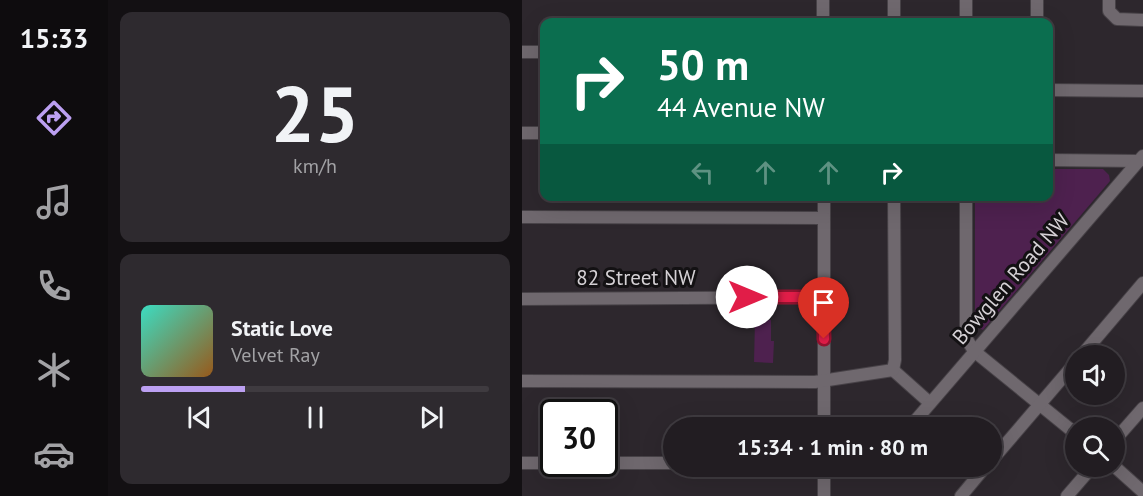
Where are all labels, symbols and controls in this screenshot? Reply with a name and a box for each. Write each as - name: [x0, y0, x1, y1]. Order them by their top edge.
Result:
- text: 15:33: [20, 21, 88, 55]
- text: 50 m: [657, 37, 749, 92]
- icon: right: [558, 42, 636, 120]
- text: 25: [271, 63, 359, 164]
- text: 44 Avenue NW: [657, 90, 825, 124]
- icon: directions: [33, 97, 75, 139]
- text: km/h: [293, 153, 337, 179]
- icon: left: [686, 156, 719, 189]
- icon: ahead: [749, 156, 782, 189]
- icon: ahead: [812, 156, 845, 189]
- icon: right: [875, 156, 908, 189]
- icon: music: [33, 181, 75, 223]
- street label: Bowglen Road NW: [946, 207, 1075, 350]
- street label: 82 Street NW: [576, 264, 696, 291]
- icon: phone: [33, 265, 75, 307]
- position arrow: [715, 265, 779, 329]
- pin: [798, 277, 849, 339]
- icon: arrive: [807, 286, 840, 319]
- text: Static Love: [231, 314, 333, 342]
- text: Velvet Ray: [231, 342, 320, 368]
- map controls: [1065, 345, 1125, 477]
- button: sound: [1065, 345, 1125, 405]
- icon: climate: [33, 349, 75, 391]
- speed limit sign: 30: [540, 399, 618, 477]
- icon: previous: [183, 401, 216, 434]
- icon: pause: [299, 401, 332, 434]
- icon: next: [415, 401, 448, 434]
- button: search: [1065, 417, 1125, 477]
- icon: car: [33, 433, 75, 475]
- text: 15:34 · 1 min · 80 m: [737, 433, 928, 461]

